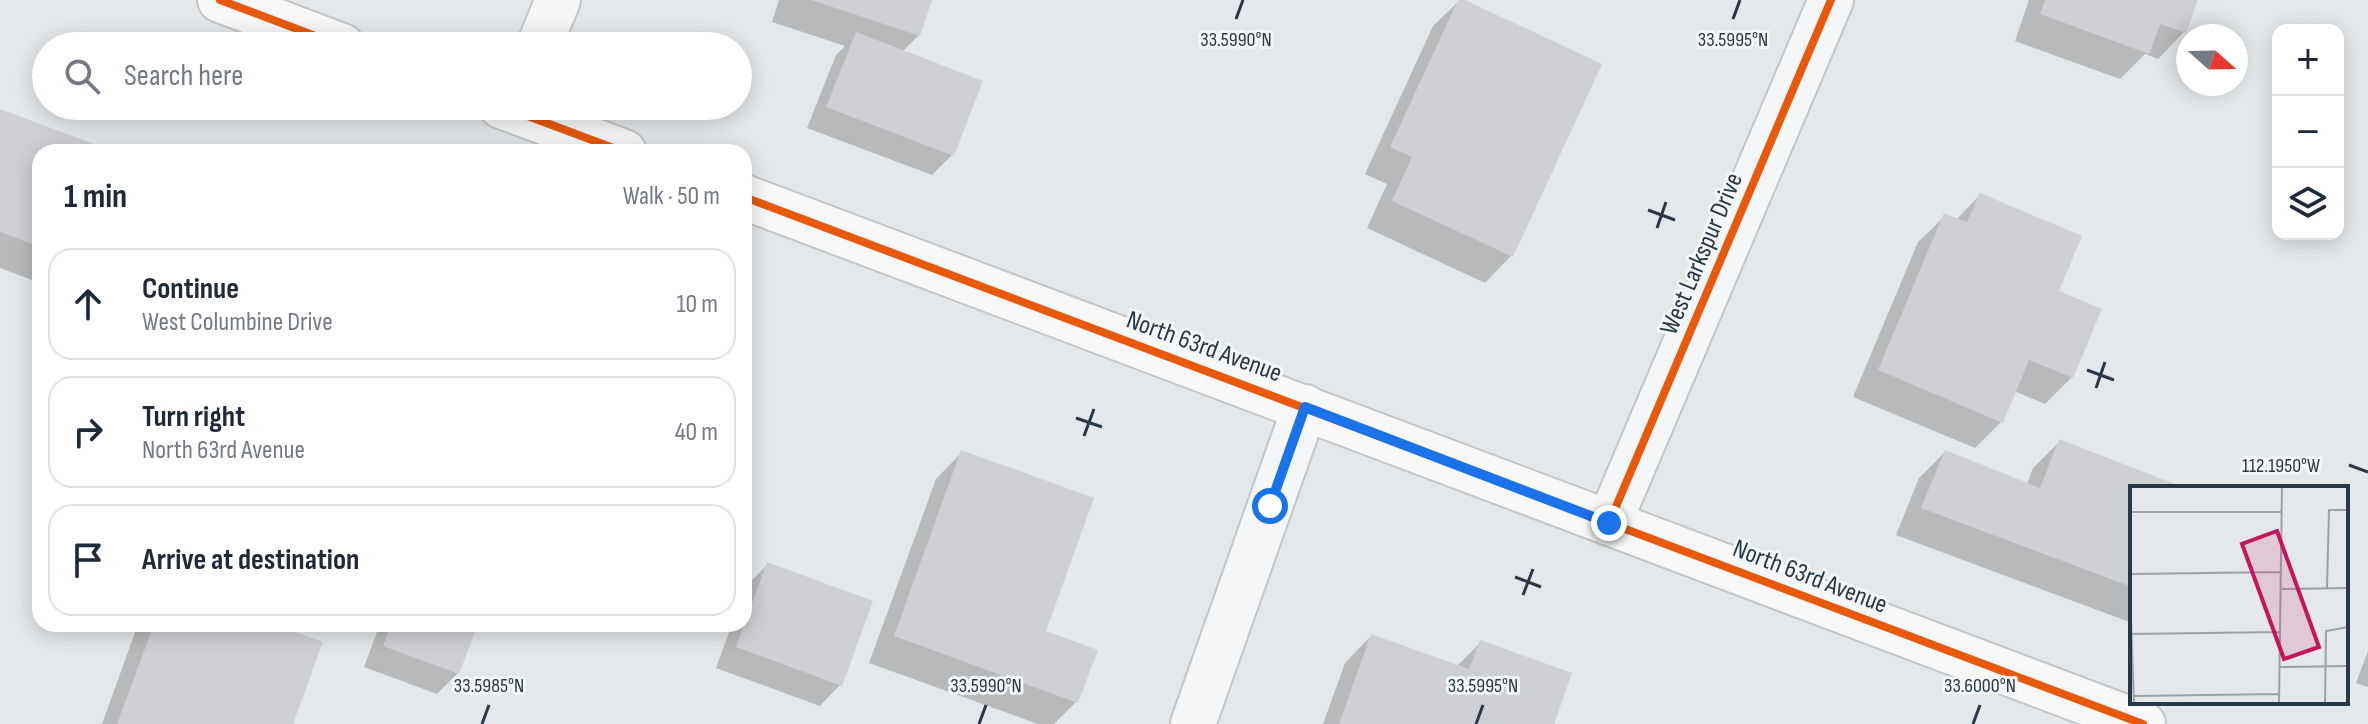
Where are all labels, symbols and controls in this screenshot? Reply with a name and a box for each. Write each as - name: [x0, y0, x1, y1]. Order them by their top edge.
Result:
- north arrow: [2176, 24, 2248, 96]
- map controls: [2272, 24, 2344, 240]
- button: +: [2272, 24, 2344, 96]
- text: 33.5990°N: [1200, 28, 1272, 52]
- text: 33.5995°N: [1698, 28, 1768, 52]
- search box: [32, 32, 752, 120]
- icon: search: [60, 54, 104, 98]
- text: Search here: [124, 58, 243, 94]
- button: −: [2272, 96, 2344, 168]
- street label: West Larkspur Drive: [1654, 168, 1750, 340]
- button: layers: [2272, 168, 2344, 240]
- text: 1 min: [64, 176, 127, 217]
- text: Walk · 50 m: [623, 181, 720, 212]
- text: Continue: [142, 271, 239, 307]
- icon: ahead: [66, 282, 110, 326]
- text: 10 m: [676, 289, 718, 320]
- street label: North 63rd Avenue: [1122, 305, 1286, 389]
- text: West Columbine Drive: [142, 307, 333, 338]
- text: Turn right: [142, 399, 245, 435]
- icon: right: [66, 410, 110, 454]
- text: 40 m: [675, 417, 718, 448]
- text: North 63rd Avenue: [142, 435, 305, 466]
- text: 112.1950°W: [2242, 454, 2320, 478]
- inset map: [2130, 486, 2348, 704]
- route start: [1252, 488, 1288, 524]
- route end: [1591, 505, 1627, 541]
- street label: North 63rd Avenue: [1728, 533, 1892, 621]
- icon: arrive: [66, 538, 110, 582]
- text: Arrive at destination: [142, 542, 359, 578]
- text: 33.5985°N: [454, 674, 524, 698]
- text: 33.5990°N: [950, 674, 1022, 698]
- text: 33.5995°N: [1448, 674, 1518, 698]
- text: 33.6000°N: [1944, 674, 2016, 698]

